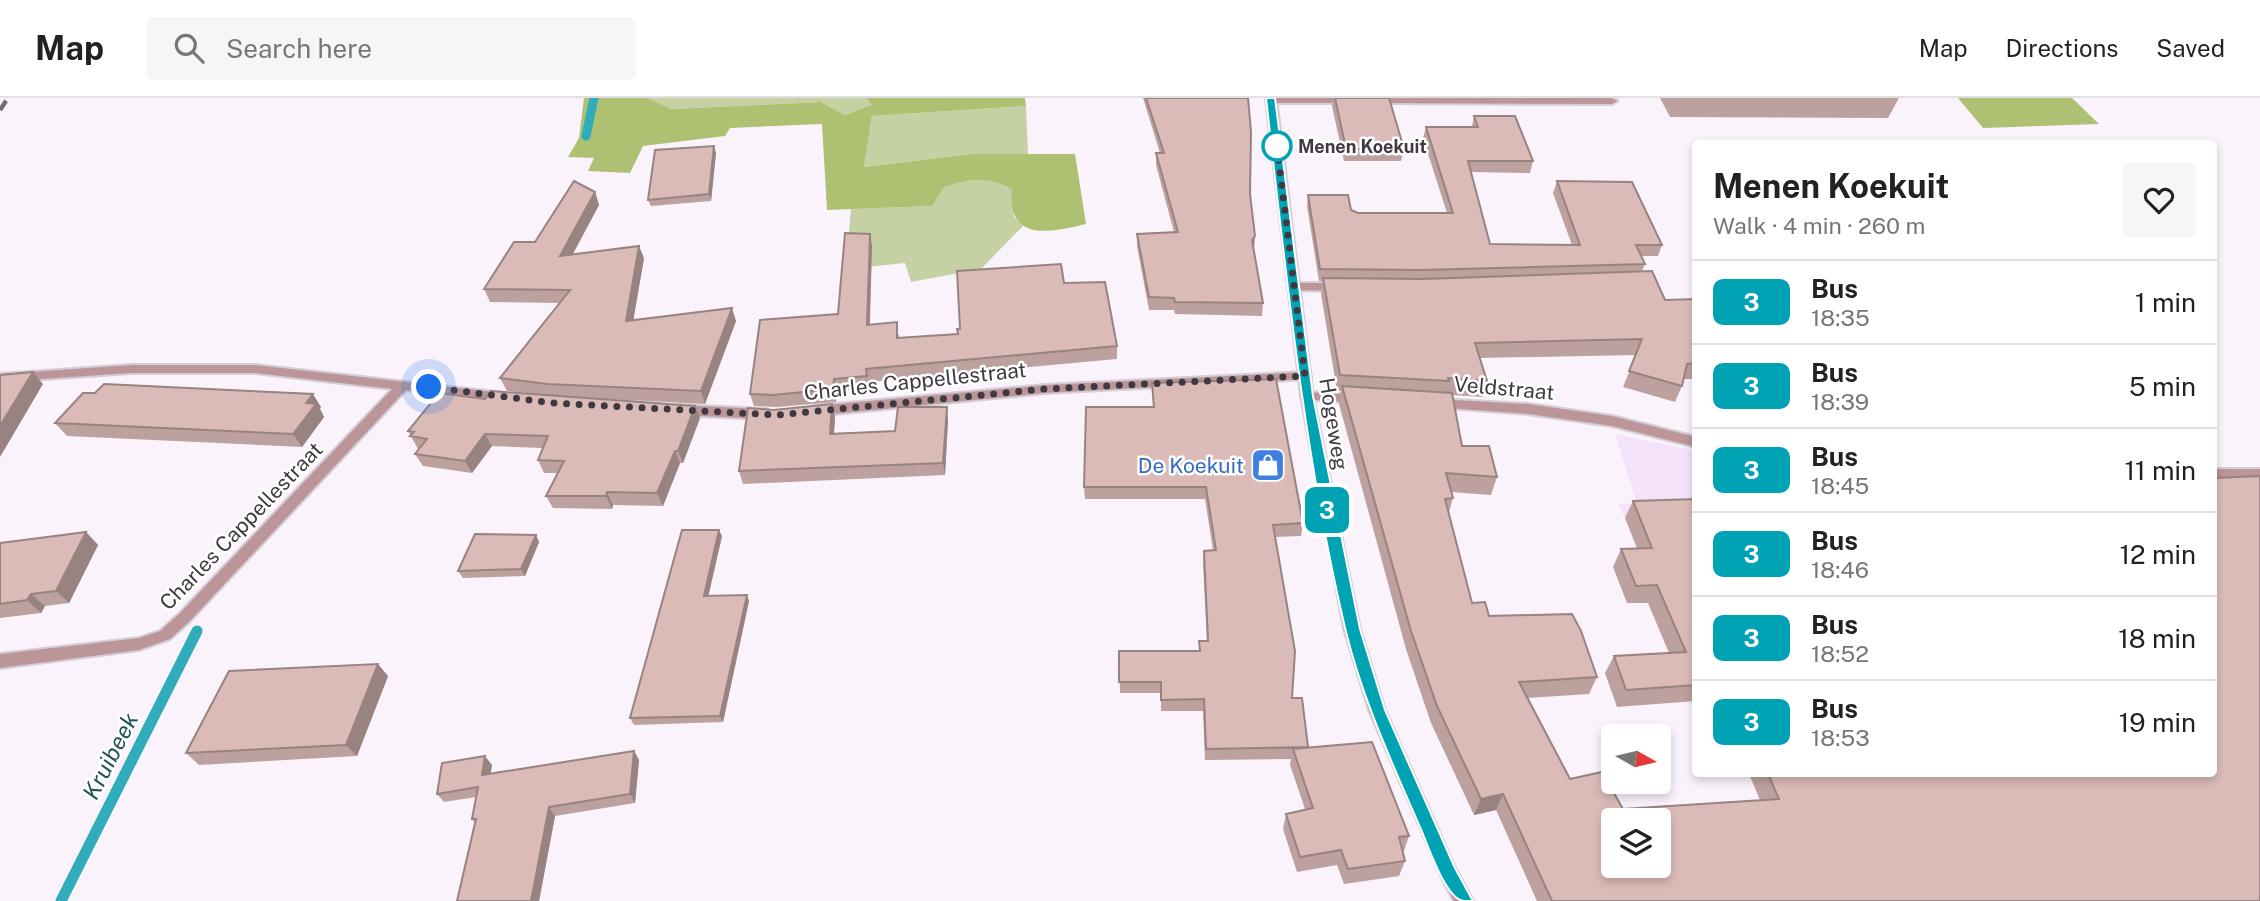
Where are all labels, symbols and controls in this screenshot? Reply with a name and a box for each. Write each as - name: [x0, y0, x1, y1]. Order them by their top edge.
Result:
- search box: [146, 17, 636, 80]
- text: Map: [35, 29, 104, 67]
- icon: search: [170, 29, 208, 67]
- text: Search here: [226, 33, 372, 64]
- text: Map: [1919, 34, 1968, 62]
- text: Directions: [2006, 34, 2118, 62]
- text: Saved: [2156, 34, 2225, 62]
- marker: Menen Koekuit: [1262, 131, 1292, 161]
- place label: Menen Koekuit: [1298, 136, 1427, 157]
- button: heart: [2122, 163, 2196, 237]
- text: Menen Koekuit: [1713, 167, 1949, 205]
- text: Walk · 4 min · 260 m: [1713, 212, 1926, 239]
- text: Bus: [1811, 273, 1858, 304]
- text: 1 min: [2135, 287, 2196, 318]
- text: 3: [1744, 288, 1759, 316]
- text: 18:35: [1811, 304, 1870, 331]
- street label: Charles Cappellestraat: [803, 357, 1027, 405]
- text: Bus: [1811, 357, 1858, 388]
- your location: [411, 369, 446, 404]
- street label: Veldstraat: [1453, 371, 1555, 405]
- text: 5 min: [2129, 371, 2196, 402]
- text: 3: [1744, 372, 1759, 400]
- street label: Hogeweg: [1314, 376, 1354, 472]
- text: 18:39: [1811, 388, 1869, 415]
- street label: Charles Cappellestraat: [154, 437, 328, 615]
- text: Bus: [1811, 441, 1858, 472]
- shop icon: De Koekuit: [1249, 446, 1287, 484]
- place label: De Koekuit: [1138, 453, 1244, 478]
- text: 11 min: [2124, 455, 2196, 486]
- text: 3: [1744, 456, 1759, 484]
- text: 18:45: [1811, 472, 1869, 499]
- line badge: 3: [1304, 487, 1350, 533]
- text: 3: [1319, 496, 1335, 524]
- text: Bus: [1811, 525, 1858, 556]
- text: 12 min: [2120, 539, 2196, 570]
- text: 3: [1744, 540, 1759, 568]
- text: 18:46: [1811, 556, 1869, 583]
- text: Bus: [1811, 609, 1858, 640]
- text: 18 min: [2118, 623, 2196, 654]
- text: 3: [1744, 624, 1759, 652]
- text: 18:52: [1811, 640, 1869, 667]
- text: Bus: [1811, 693, 1858, 724]
- text: 19 min: [2119, 707, 2196, 738]
- water label: Kruibeek: [77, 708, 143, 804]
- text: 3: [1744, 708, 1759, 736]
- north arrow: [1601, 724, 1671, 794]
- map controls: [1601, 724, 1671, 878]
- text: 18:53: [1811, 724, 1870, 751]
- button: layers: [1601, 808, 1671, 878]

